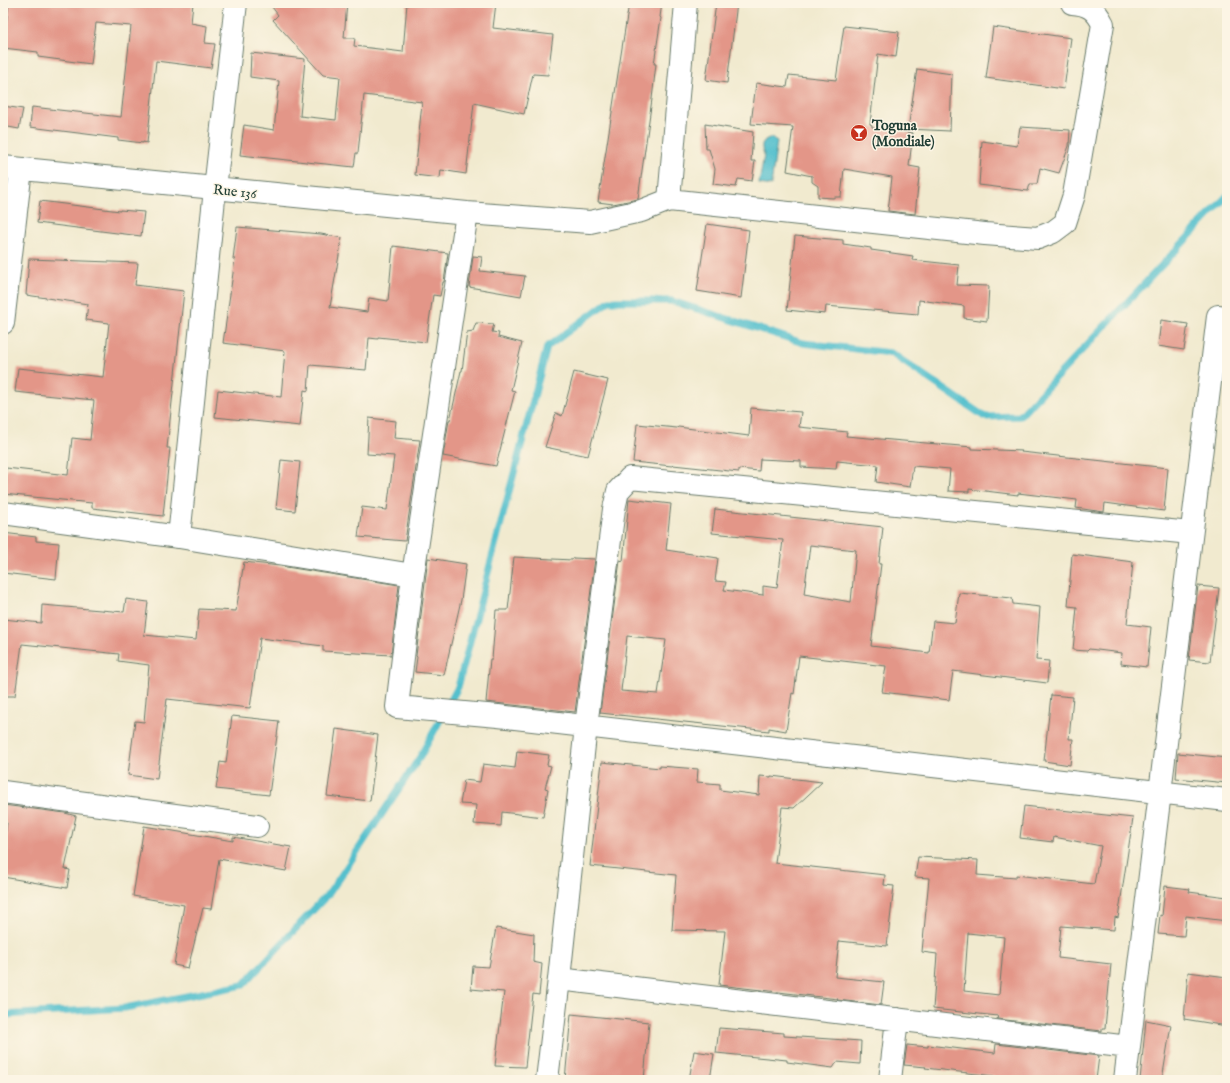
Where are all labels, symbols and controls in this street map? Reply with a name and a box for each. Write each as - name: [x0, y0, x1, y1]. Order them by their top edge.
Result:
- place label: Toguna (Mondiale): [871, 117, 935, 151]
- bar icon: Toguna (Mondiale): [849, 123, 869, 143]
- street label: Rue 136: [212, 181, 259, 203]

